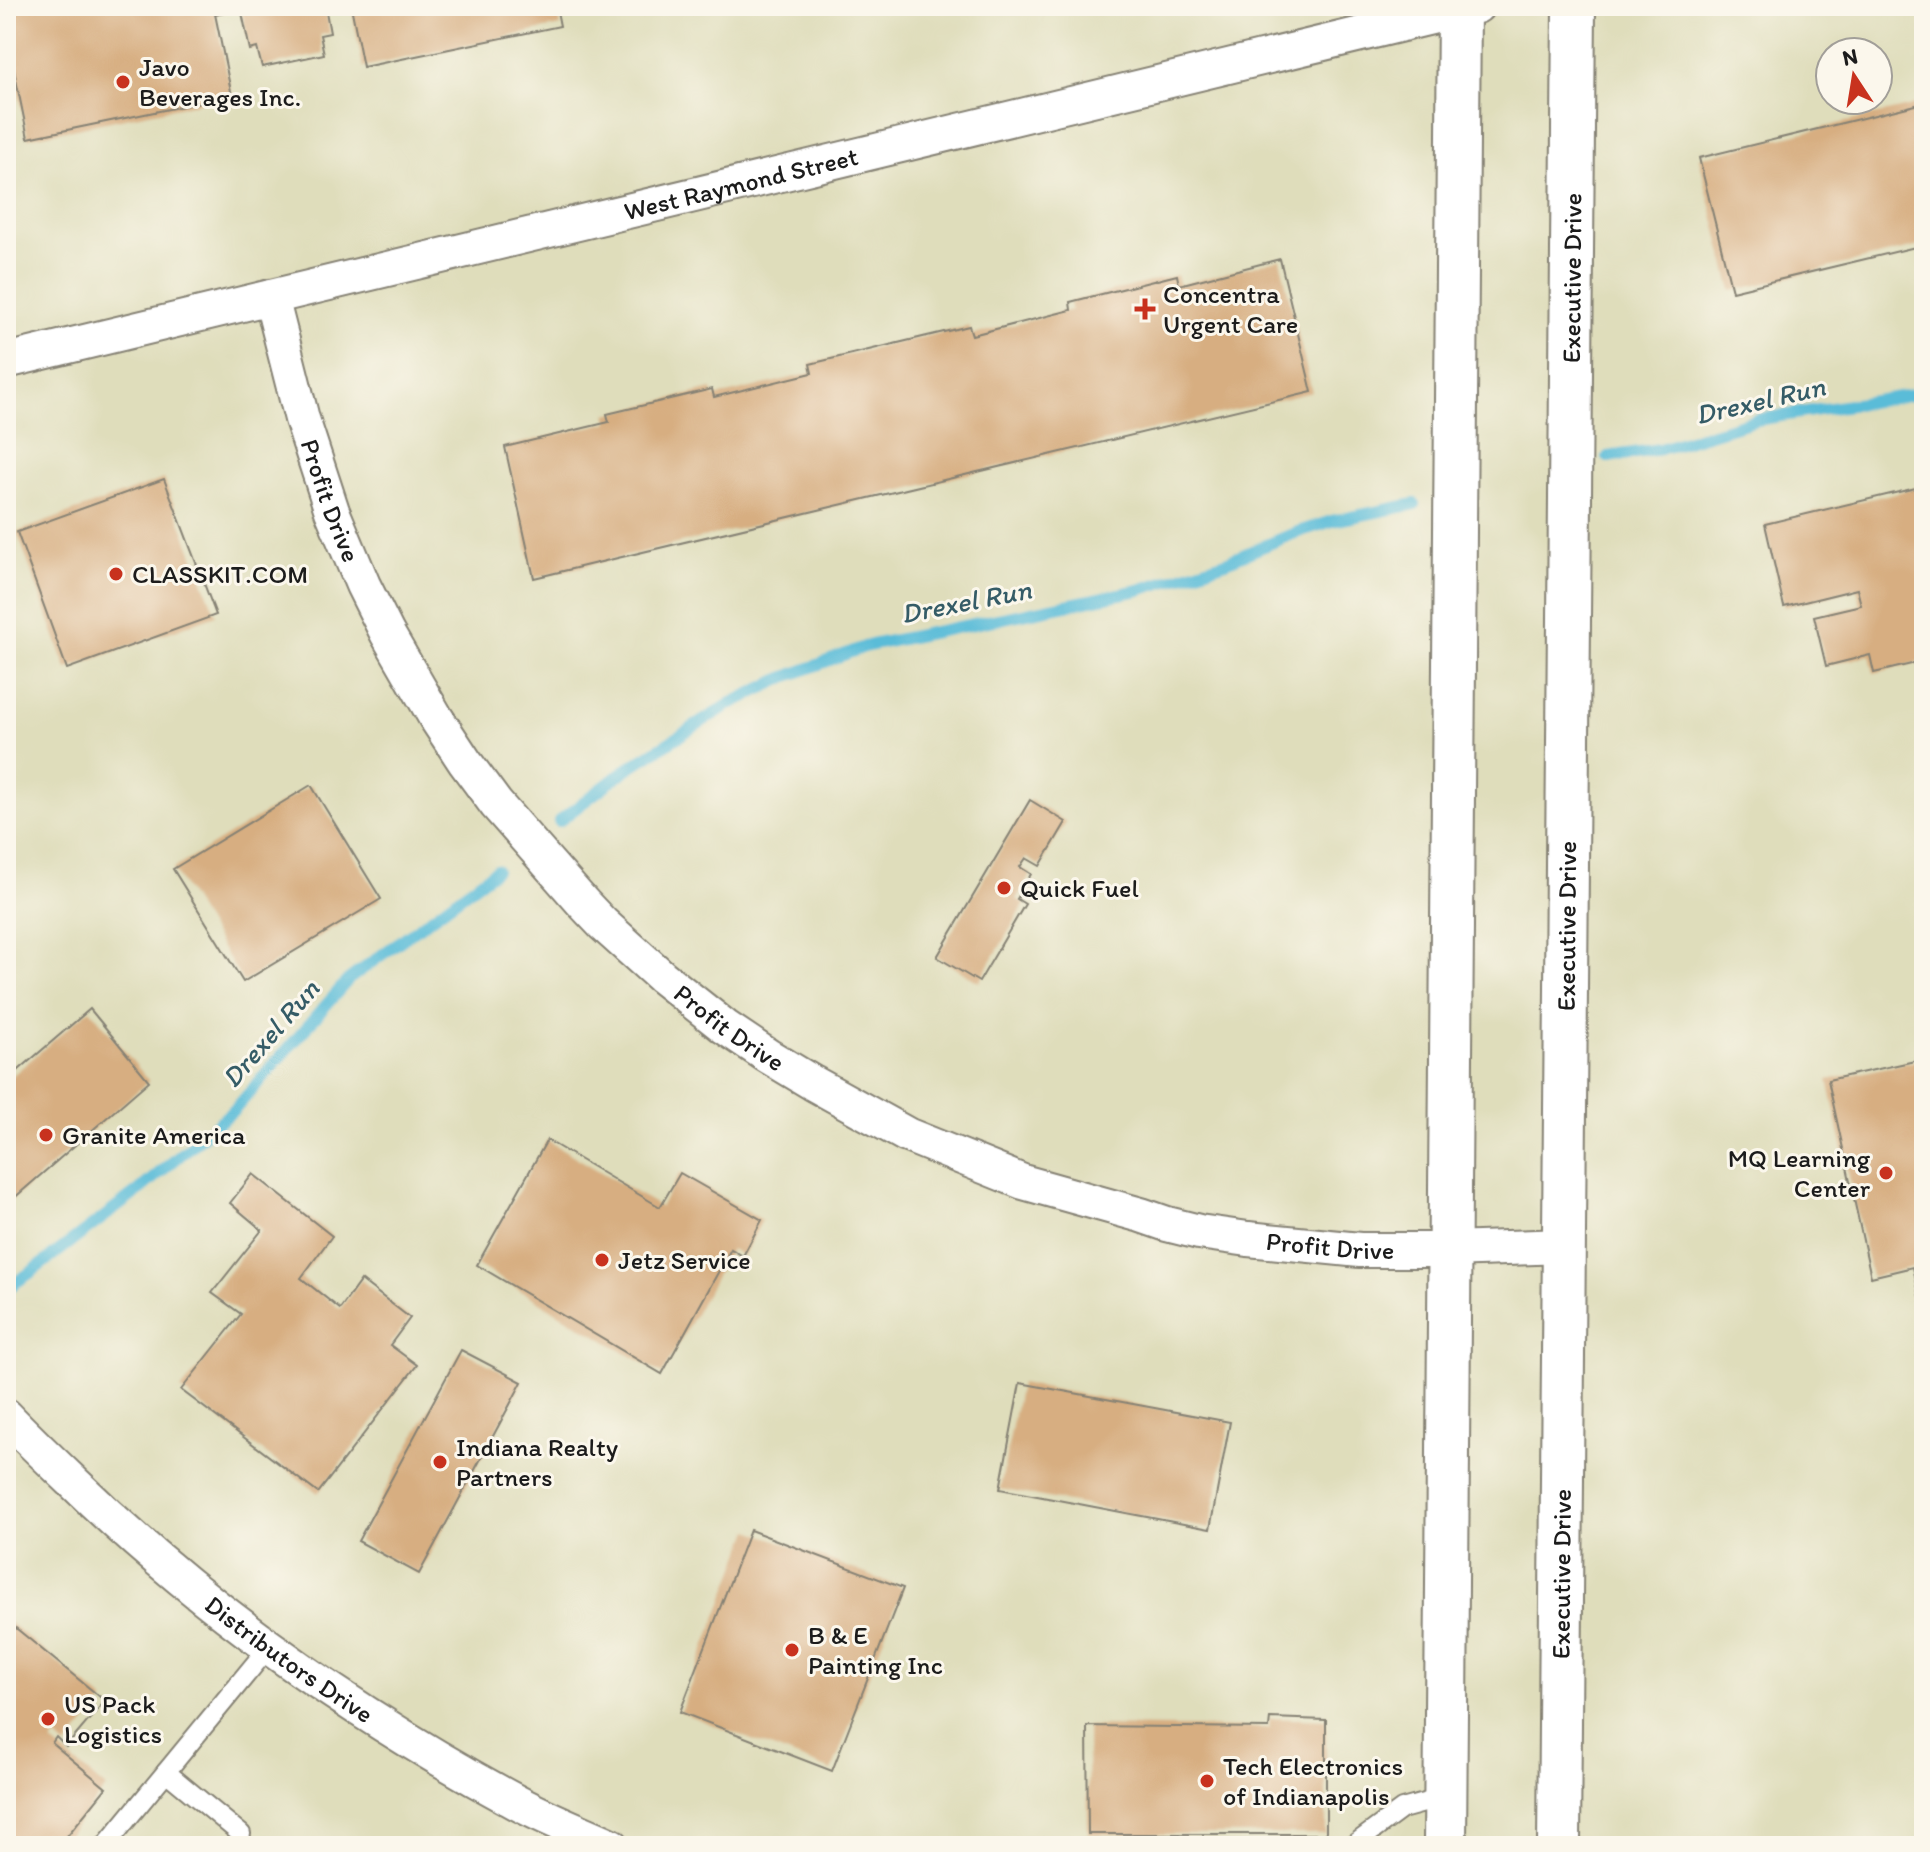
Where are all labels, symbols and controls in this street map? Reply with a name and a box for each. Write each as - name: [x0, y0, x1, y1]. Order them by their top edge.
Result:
- north arrow: [1814, 36, 1894, 116]
- text: N: [1840, 42, 1860, 72]
- place label: Javo Beverages Inc.: [139, 51, 301, 113]
- marker: Javo Beverages Inc.: [114, 73, 132, 91]
- street label: West Raymond Street: [621, 140, 861, 227]
- street label: Executive Drive: [1555, 193, 1588, 363]
- place label: Concentra Urgent Care: [1163, 278, 1298, 340]
- marker: Concentra Urgent Care: [1134, 298, 1156, 320]
- water label: Drexel Run: [1692, 369, 1828, 431]
- street label: Profit Drive: [294, 435, 367, 567]
- place label: CLASSKIT.COM: [132, 558, 308, 590]
- marker: CLASSKIT.COM: [107, 565, 125, 583]
- water label: Drexel Run: [898, 572, 1034, 630]
- street label: Executive Drive: [1550, 841, 1583, 1011]
- place label: Quick Fuel: [1020, 872, 1139, 904]
- marker: Quick Fuel: [995, 879, 1013, 897]
- water label: Drexel Run: [214, 972, 326, 1094]
- street label: Profit Drive: [668, 977, 790, 1078]
- place label: Granite America: [62, 1119, 246, 1151]
- marker: Granite America: [37, 1126, 55, 1144]
- place label: MQ Learning Center: [1728, 1142, 1871, 1204]
- marker: MQ Learning Center: [1877, 1164, 1895, 1182]
- street label: Profit Drive: [1264, 1225, 1394, 1266]
- place label: Jetz Service: [618, 1244, 751, 1276]
- marker: Jetz Service: [593, 1251, 611, 1269]
- place label: Indiana Realty Partners: [456, 1431, 618, 1493]
- marker: Indiana Realty Partners: [431, 1453, 449, 1471]
- street label: Executive Drive: [1545, 1489, 1578, 1659]
- street label: Distributors Drive: [199, 1588, 379, 1730]
- place label: B & E Painting Inc: [808, 1619, 943, 1681]
- marker: B & E Painting Inc: [783, 1641, 801, 1659]
- place label: US Pack Logistics: [64, 1688, 162, 1750]
- marker: US Pack Logistics: [39, 1710, 57, 1728]
- place label: Tech Electronics of Indianapolis: [1223, 1750, 1403, 1812]
- marker: Tech Electronics of Indianapolis: [1198, 1772, 1216, 1790]

